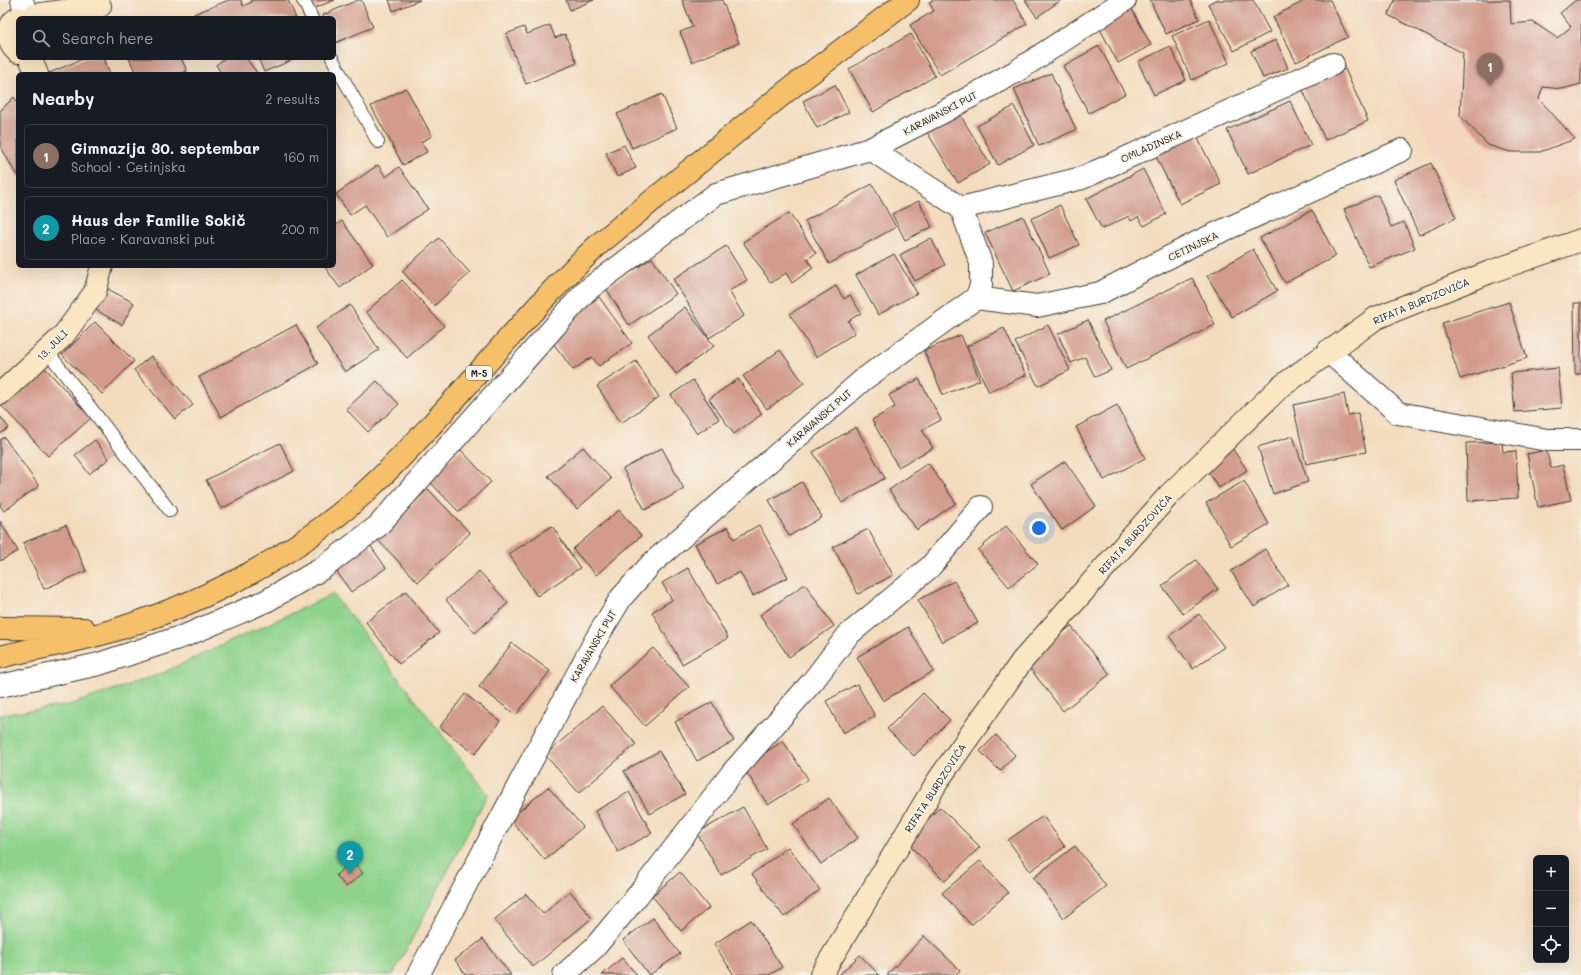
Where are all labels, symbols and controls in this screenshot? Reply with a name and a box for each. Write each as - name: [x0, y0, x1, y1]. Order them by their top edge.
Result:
- search box: [16, 16, 336, 60]
- icon: search: [30, 27, 52, 49]
- text: Search here: [62, 28, 153, 48]
- pin: 1: [1477, 53, 1503, 86]
- text: Nearby: [32, 87, 94, 109]
- street label: KARAVANSKI PUT: [901, 87, 980, 138]
- text: 2 results: [265, 90, 320, 107]
- street label: OMLADINSKA: [1118, 126, 1184, 166]
- text: Gimnazija 30. septembar: [71, 138, 260, 158]
- text: 1: [43, 148, 49, 165]
- text: 160 m: [283, 148, 319, 165]
- text: School · Cetinjska: [71, 158, 186, 175]
- text: Haus der Familie Sokič: [71, 210, 245, 230]
- text: 2: [42, 220, 50, 237]
- text: 200 m: [281, 220, 319, 237]
- street label: CETINJSKA: [1166, 228, 1221, 264]
- text: Place · Karavanski put: [71, 230, 215, 247]
- street label: RIFATA BURDZOVIĆA: [1371, 274, 1471, 328]
- street label: 13. JULI: [34, 326, 71, 364]
- road number: M-5: [466, 366, 492, 380]
- street label: KARAVANSKI PUT: [784, 386, 855, 450]
- street label: RIFATA BURDZOVIĆA: [1095, 491, 1175, 577]
- your location: [1029, 518, 1049, 538]
- street label: KARAVANSKI PUT: [567, 607, 620, 685]
- street label: RIFATA BURDZOVIĆA: [901, 741, 969, 835]
- pin: 2: [337, 841, 363, 874]
- map controls: [1533, 855, 1569, 963]
- button: +: [1533, 855, 1569, 891]
- button: −: [1533, 891, 1569, 927]
- button: locate: [1533, 927, 1569, 963]

